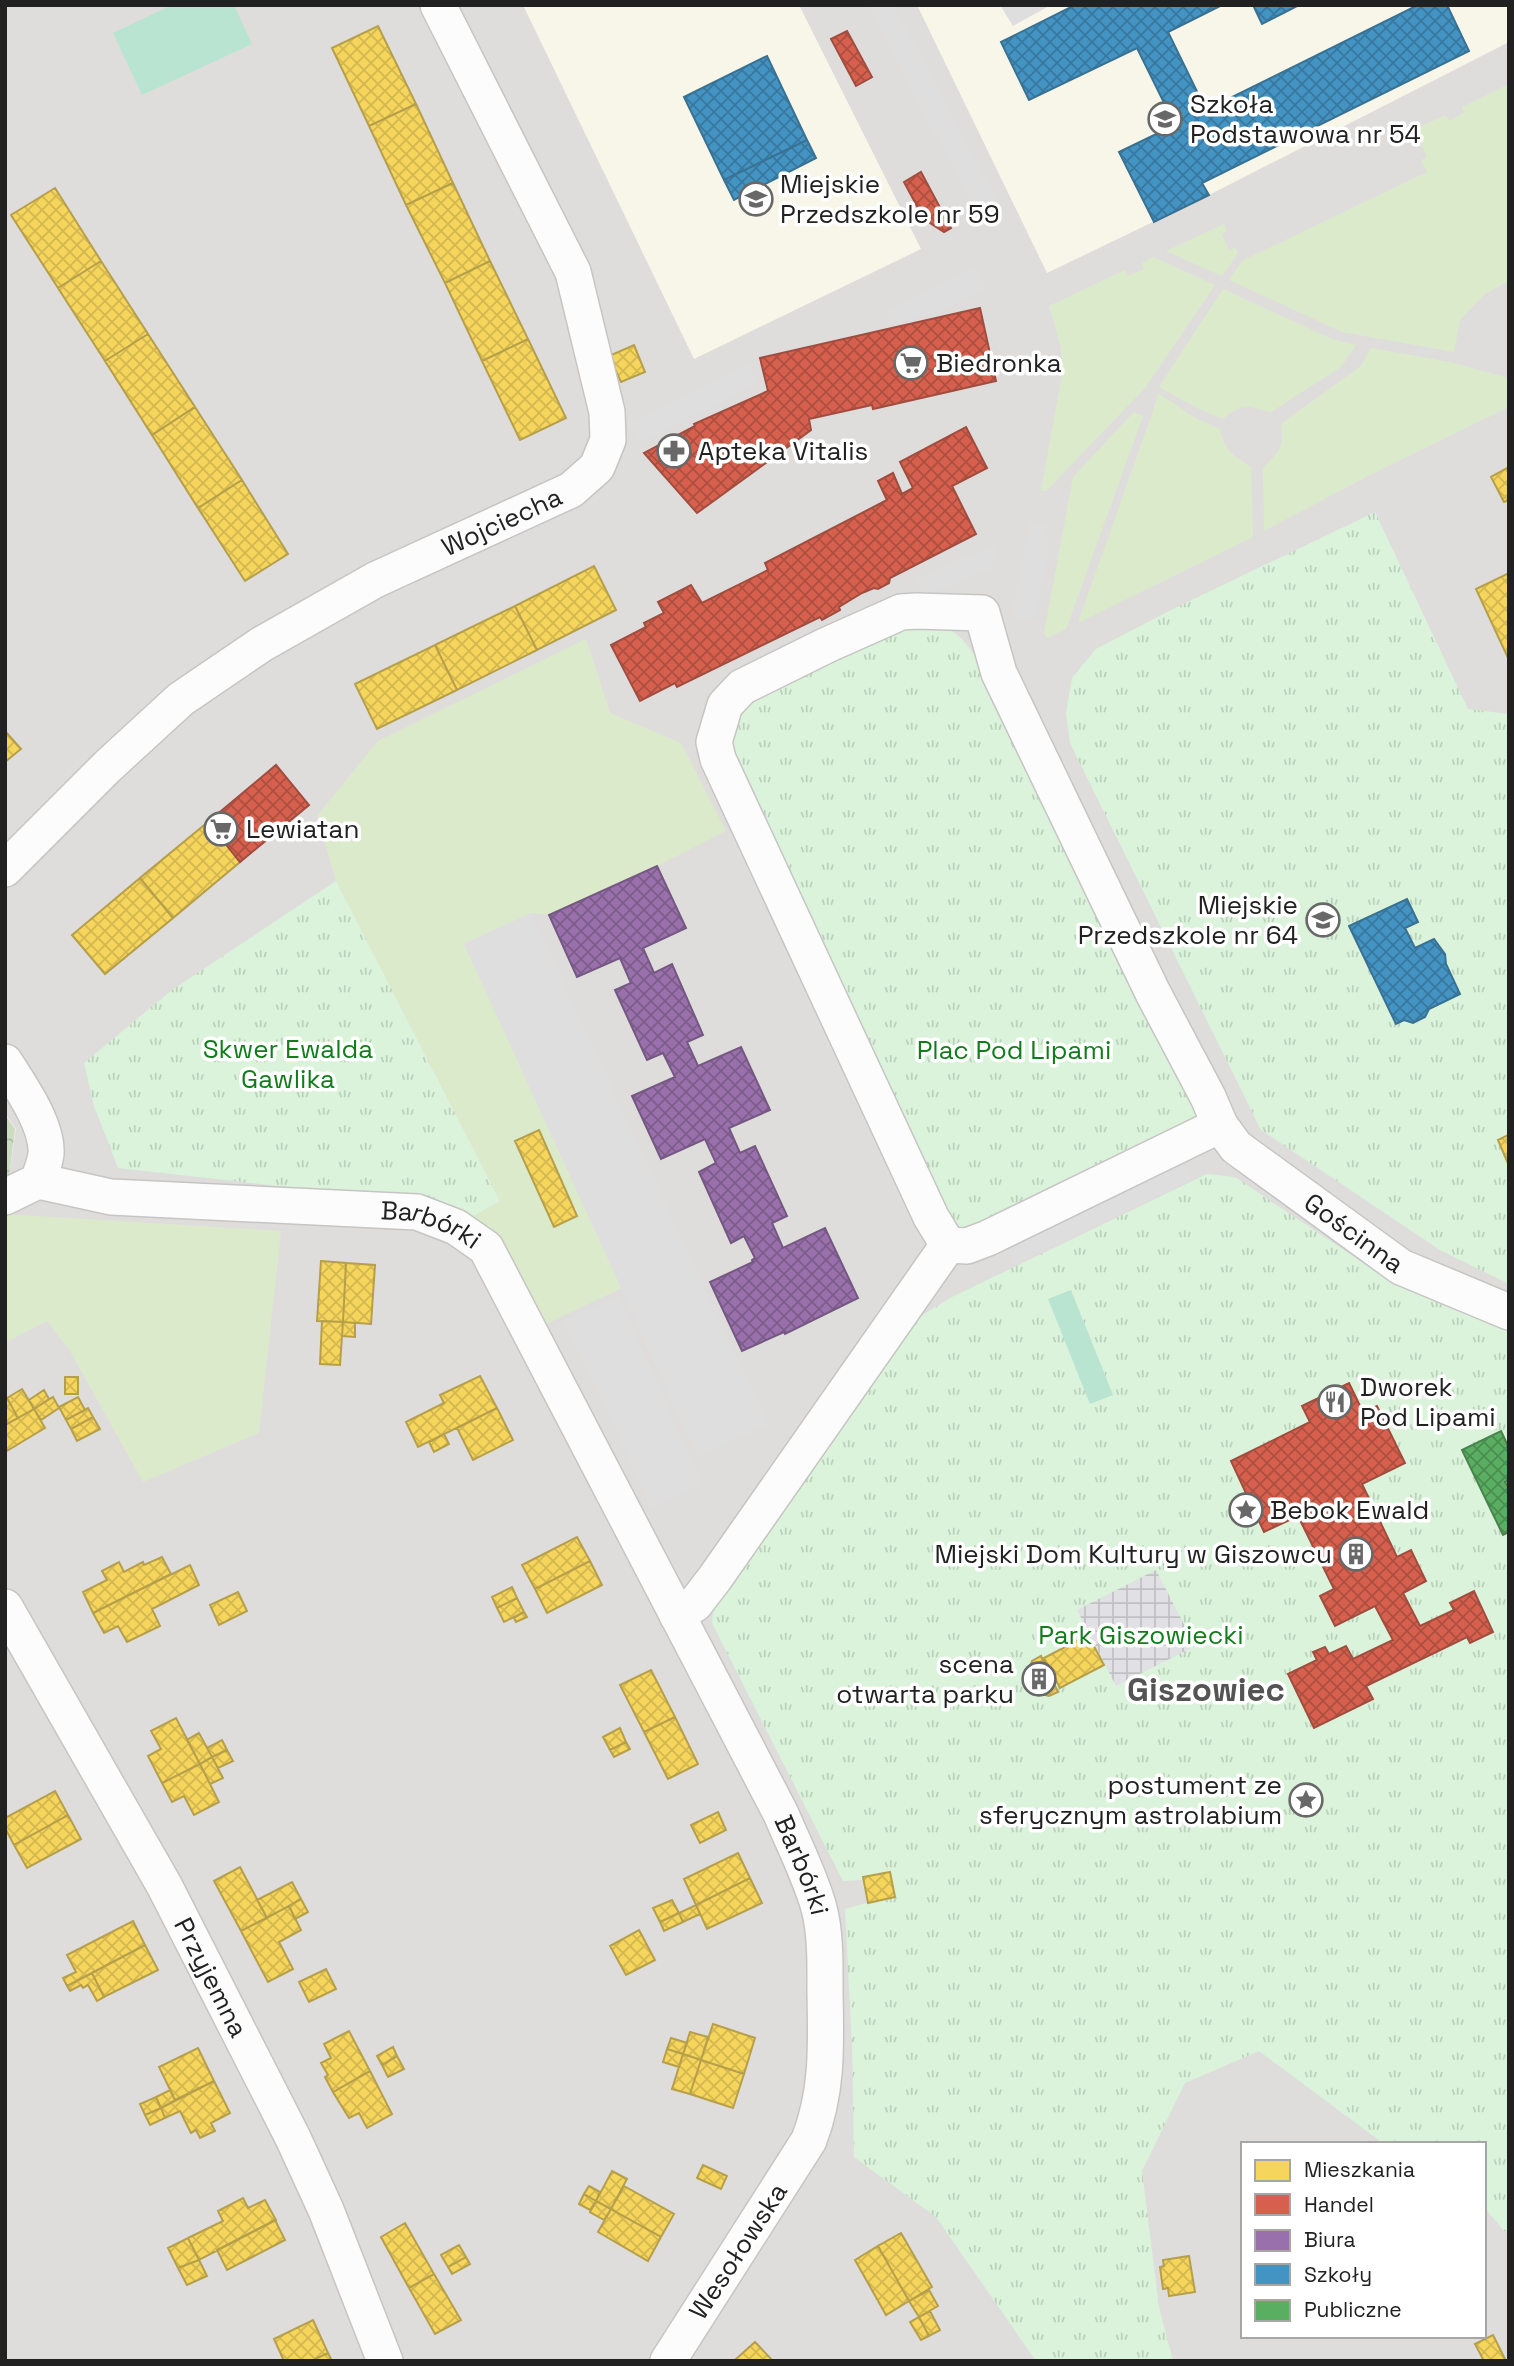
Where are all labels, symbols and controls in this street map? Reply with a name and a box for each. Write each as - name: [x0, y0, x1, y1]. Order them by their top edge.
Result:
- place label: Szkoła Podstawowa nr 54: [1190, 87, 1421, 151]
- school or university icon: Szkoła Podstawowa nr 54: [1146, 100, 1184, 138]
- place label: Miejskie Przedszkole nr 59: [780, 167, 1000, 231]
- school or university icon: Miejskie Przedszkole nr 59: [737, 180, 775, 218]
- supermarket icon: Biedronka: [892, 344, 930, 382]
- place label: Biedronka: [936, 346, 1062, 380]
- pharmacy icon: Apteka Vitalis: [655, 432, 693, 470]
- place label: Apteka Vitalis: [698, 434, 868, 468]
- street label: Wojciecha: [436, 479, 567, 564]
- supermarket icon: Lewiatan: [202, 810, 240, 848]
- place label: Lewiatan: [246, 812, 359, 846]
- place label: Miejskie Przedszkole nr 64: [1078, 888, 1298, 952]
- school or university icon: Miejskie Przedszkole nr 64: [1304, 901, 1342, 939]
- park label: Skwer Ewalda Gawlika: [203, 1032, 373, 1096]
- park label: Plac Pod Lipami: [917, 1033, 1111, 1067]
- street label: Gościnna: [1297, 1185, 1411, 1281]
- street label: Barbórki: [380, 1193, 488, 1256]
- place label: Dworek Pod Lipami: [1360, 1370, 1496, 1434]
- restaurant icon: Dworek Pod Lipami: [1316, 1383, 1354, 1421]
- place icon: Bebok Ewald: [1227, 1491, 1265, 1529]
- place label: Bebok Ewald: [1270, 1493, 1429, 1527]
- building icon: Miejski Dom Kultury w Giszowcu: [1337, 1535, 1375, 1573]
- place label: Miejski Dom Kultury w Giszowcu: [934, 1537, 1332, 1571]
- park label: Park Giszowiecki: [1038, 1618, 1244, 1652]
- place label: scena otwarta parku: [836, 1647, 1014, 1711]
- building icon: scena otwarta parku: [1020, 1660, 1058, 1698]
- district label: Giszowiec: [1127, 1669, 1285, 1711]
- place label: postument ze sferycznym astrolabium: [979, 1768, 1282, 1832]
- place icon: postument ze sferycznym astrolabium: [1287, 1781, 1325, 1819]
- street label: Barbórki: [767, 1810, 837, 1918]
- street label: Przyjemna: [166, 1912, 256, 2043]
- legend: [1241, 2142, 1486, 2338]
- text: Mieszkania: [1304, 2156, 1415, 2183]
- street label: Wesołowska: [681, 2176, 795, 2326]
- text: Handel: [1304, 2191, 1374, 2218]
- text: Biura: [1304, 2226, 1356, 2253]
- text: Szkoły: [1304, 2261, 1372, 2288]
- text: Publiczne: [1304, 2296, 1402, 2323]

